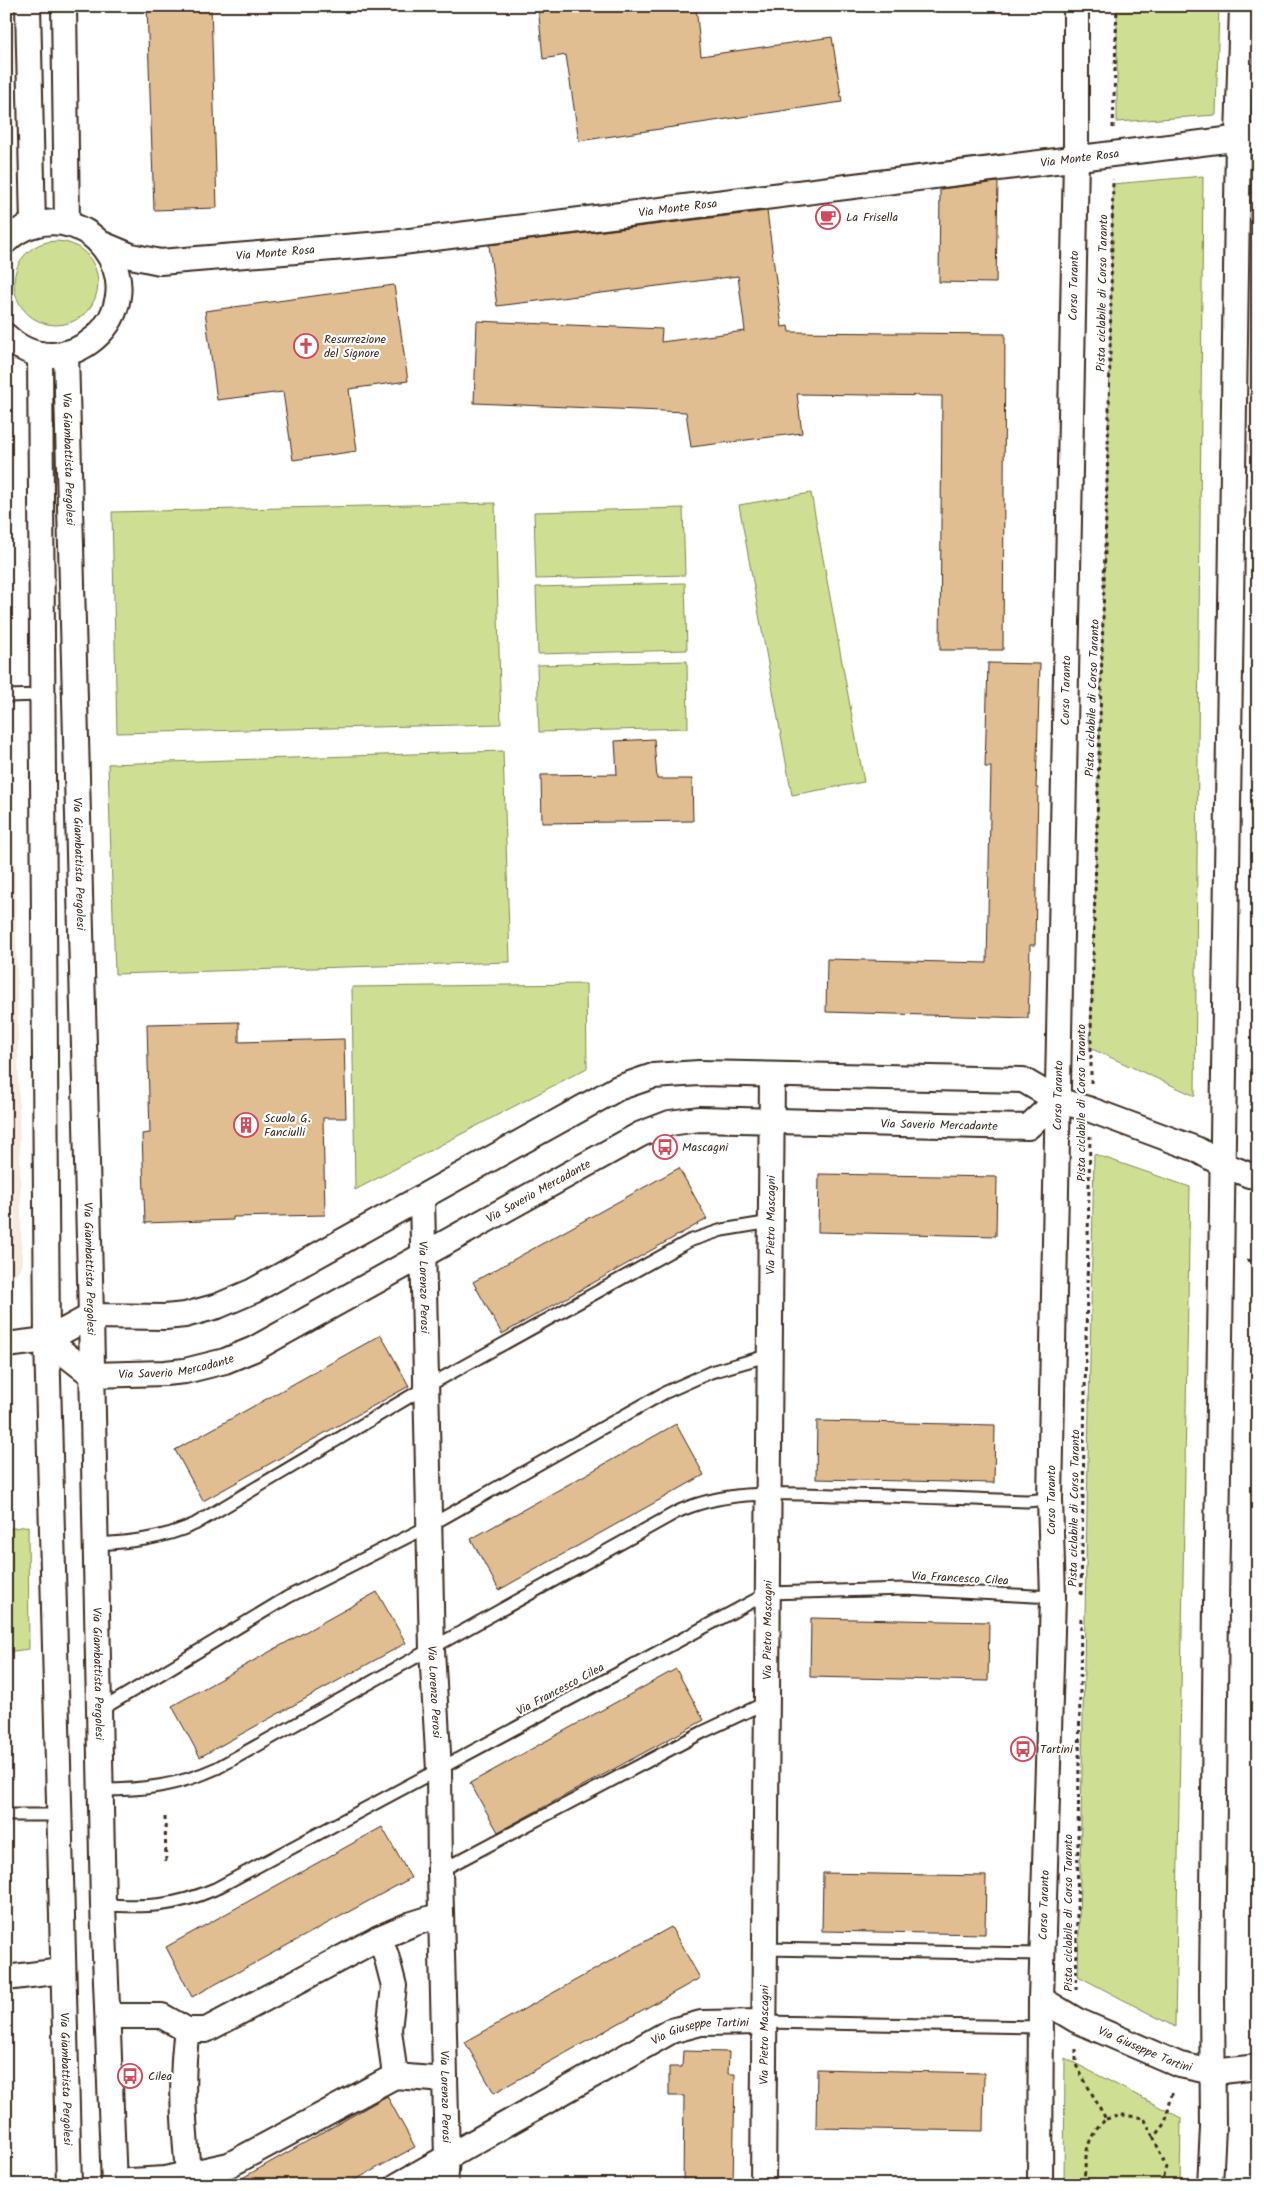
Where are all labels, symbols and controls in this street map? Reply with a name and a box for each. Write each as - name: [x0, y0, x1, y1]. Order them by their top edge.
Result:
- street label: Via Monte Rosa: [1039, 144, 1121, 173]
- street label: Via Monte Rosa: [637, 194, 719, 223]
- cafe icon: La Frisella: [815, 204, 841, 230]
- place label: La Frisella: [846, 208, 898, 227]
- street label: Pista ciclabile di Corso Taranto: [1092, 214, 1113, 372]
- street label: Via Monte Rosa: [235, 240, 316, 266]
- street label: Corso Taranto: [1064, 250, 1084, 321]
- place label: Resurrezione del Signore: [324, 330, 387, 363]
- church icon: Resurrezione del Signore: [293, 333, 319, 359]
- street label: Via Giambattista Pergolesi: [57, 392, 80, 527]
- street label: Pista ciclabile di Corso Taranto: [1080, 619, 1105, 777]
- street label: Corso Taranto: [1056, 655, 1076, 726]
- street label: Via Giambattista Pergolesi: [68, 797, 90, 932]
- street label: Pista ciclabile di Corso Taranto: [1072, 1024, 1091, 1182]
- street label: Corso Taranto: [1048, 1060, 1069, 1131]
- place label: Scuola G. Fanciulli: [264, 1109, 311, 1142]
- building icon: Scuola G. Fanciulli: [233, 1112, 259, 1138]
- street label: Via Saverio Mercadante: [880, 1114, 999, 1136]
- bus stop icon: Mascagni: [652, 1134, 678, 1160]
- place label: Mascagni: [682, 1138, 729, 1157]
- street label: Via Saverio Mercadante: [483, 1154, 595, 1228]
- street label: Via Pietro Mascagni: [761, 1174, 781, 1275]
- street label: Via Giambattista Pergolesi: [78, 1202, 100, 1336]
- street label: Via Lorenzo Perosi: [413, 1241, 434, 1335]
- street label: Via Saverio Mercadante: [118, 1349, 238, 1384]
- street label: Pista ciclabile di Corso Taranto: [1064, 1429, 1085, 1587]
- street label: Corso Taranto: [1042, 1465, 1061, 1535]
- street label: Via Francesco Cilea: [911, 1566, 1009, 1591]
- street label: Via Pietro Mascagni: [758, 1579, 778, 1680]
- street label: Via Giambattista Pergolesi: [87, 1607, 109, 1741]
- street label: Via Lorenzo Perosi: [422, 1646, 446, 1740]
- street label: Via Francesco Cilea: [513, 1658, 608, 1721]
- bus stop icon: Tartini: [1010, 1736, 1036, 1762]
- place label: Tartini: [1040, 1740, 1074, 1759]
- street label: Pista ciclabile di Corso Taranto: [1059, 1834, 1078, 1992]
- street label: Corso Taranto: [1034, 1870, 1055, 1940]
- street label: Via Pietro Mascagni: [755, 1984, 775, 2085]
- street label: Via Giambattista Pergolesi: [55, 2012, 77, 2147]
- street label: Via Giuseppe Tartini: [648, 2013, 750, 2050]
- street label: Via Giuseppe Tartini: [1095, 2022, 1195, 2078]
- street label: Via Lorenzo Perosi: [434, 2050, 456, 2144]
- bus stop icon: Cilea: [117, 2063, 143, 2089]
- place label: Cilea: [148, 2067, 172, 2086]

